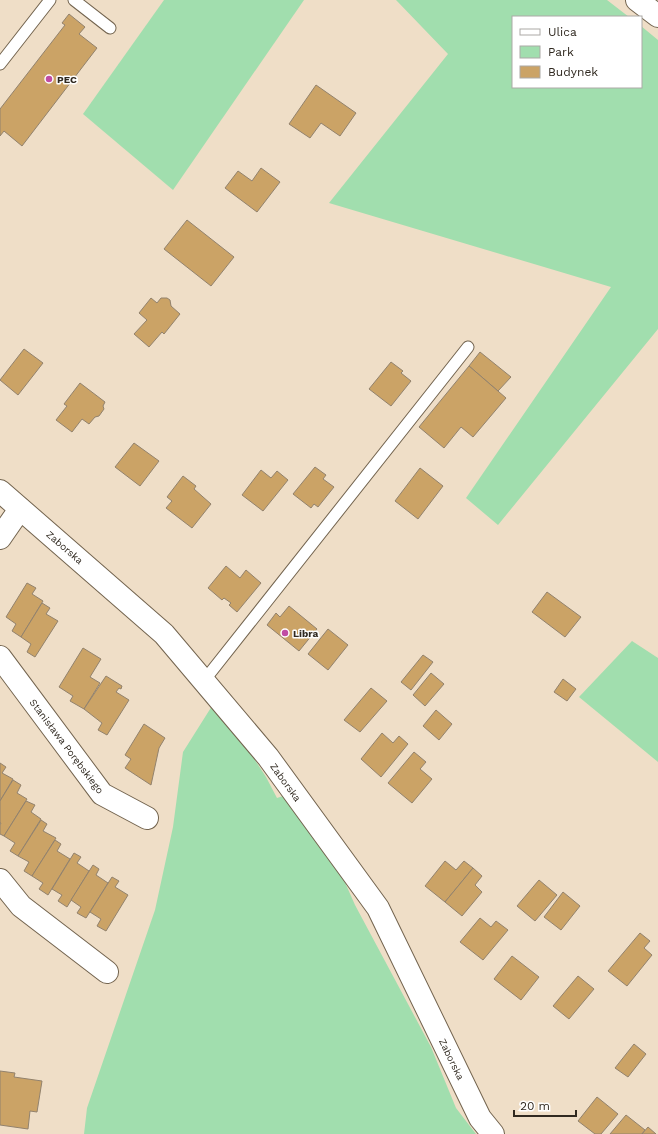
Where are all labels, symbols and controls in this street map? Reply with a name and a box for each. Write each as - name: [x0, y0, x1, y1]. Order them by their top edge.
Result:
- legend: [512, 16, 642, 88]
- text: Ulica: [548, 25, 577, 39]
- text: Park: [548, 45, 574, 59]
- text: Budynek: [548, 65, 598, 79]
- marker: PEC: [44, 74, 54, 84]
- place label: PEC: [57, 74, 77, 85]
- street label: Zaborska: [44, 529, 85, 566]
- marker: Libra: [280, 628, 290, 638]
- place label: Libra: [293, 628, 318, 639]
- street label: Stanisława Porębskiego: [27, 697, 106, 796]
- street label: Zaborska: [268, 761, 303, 804]
- street label: Zaborska: [437, 1037, 466, 1082]
- scale bar: [514, 1092, 576, 1118]
- text: 20 m: [520, 1099, 550, 1113]

